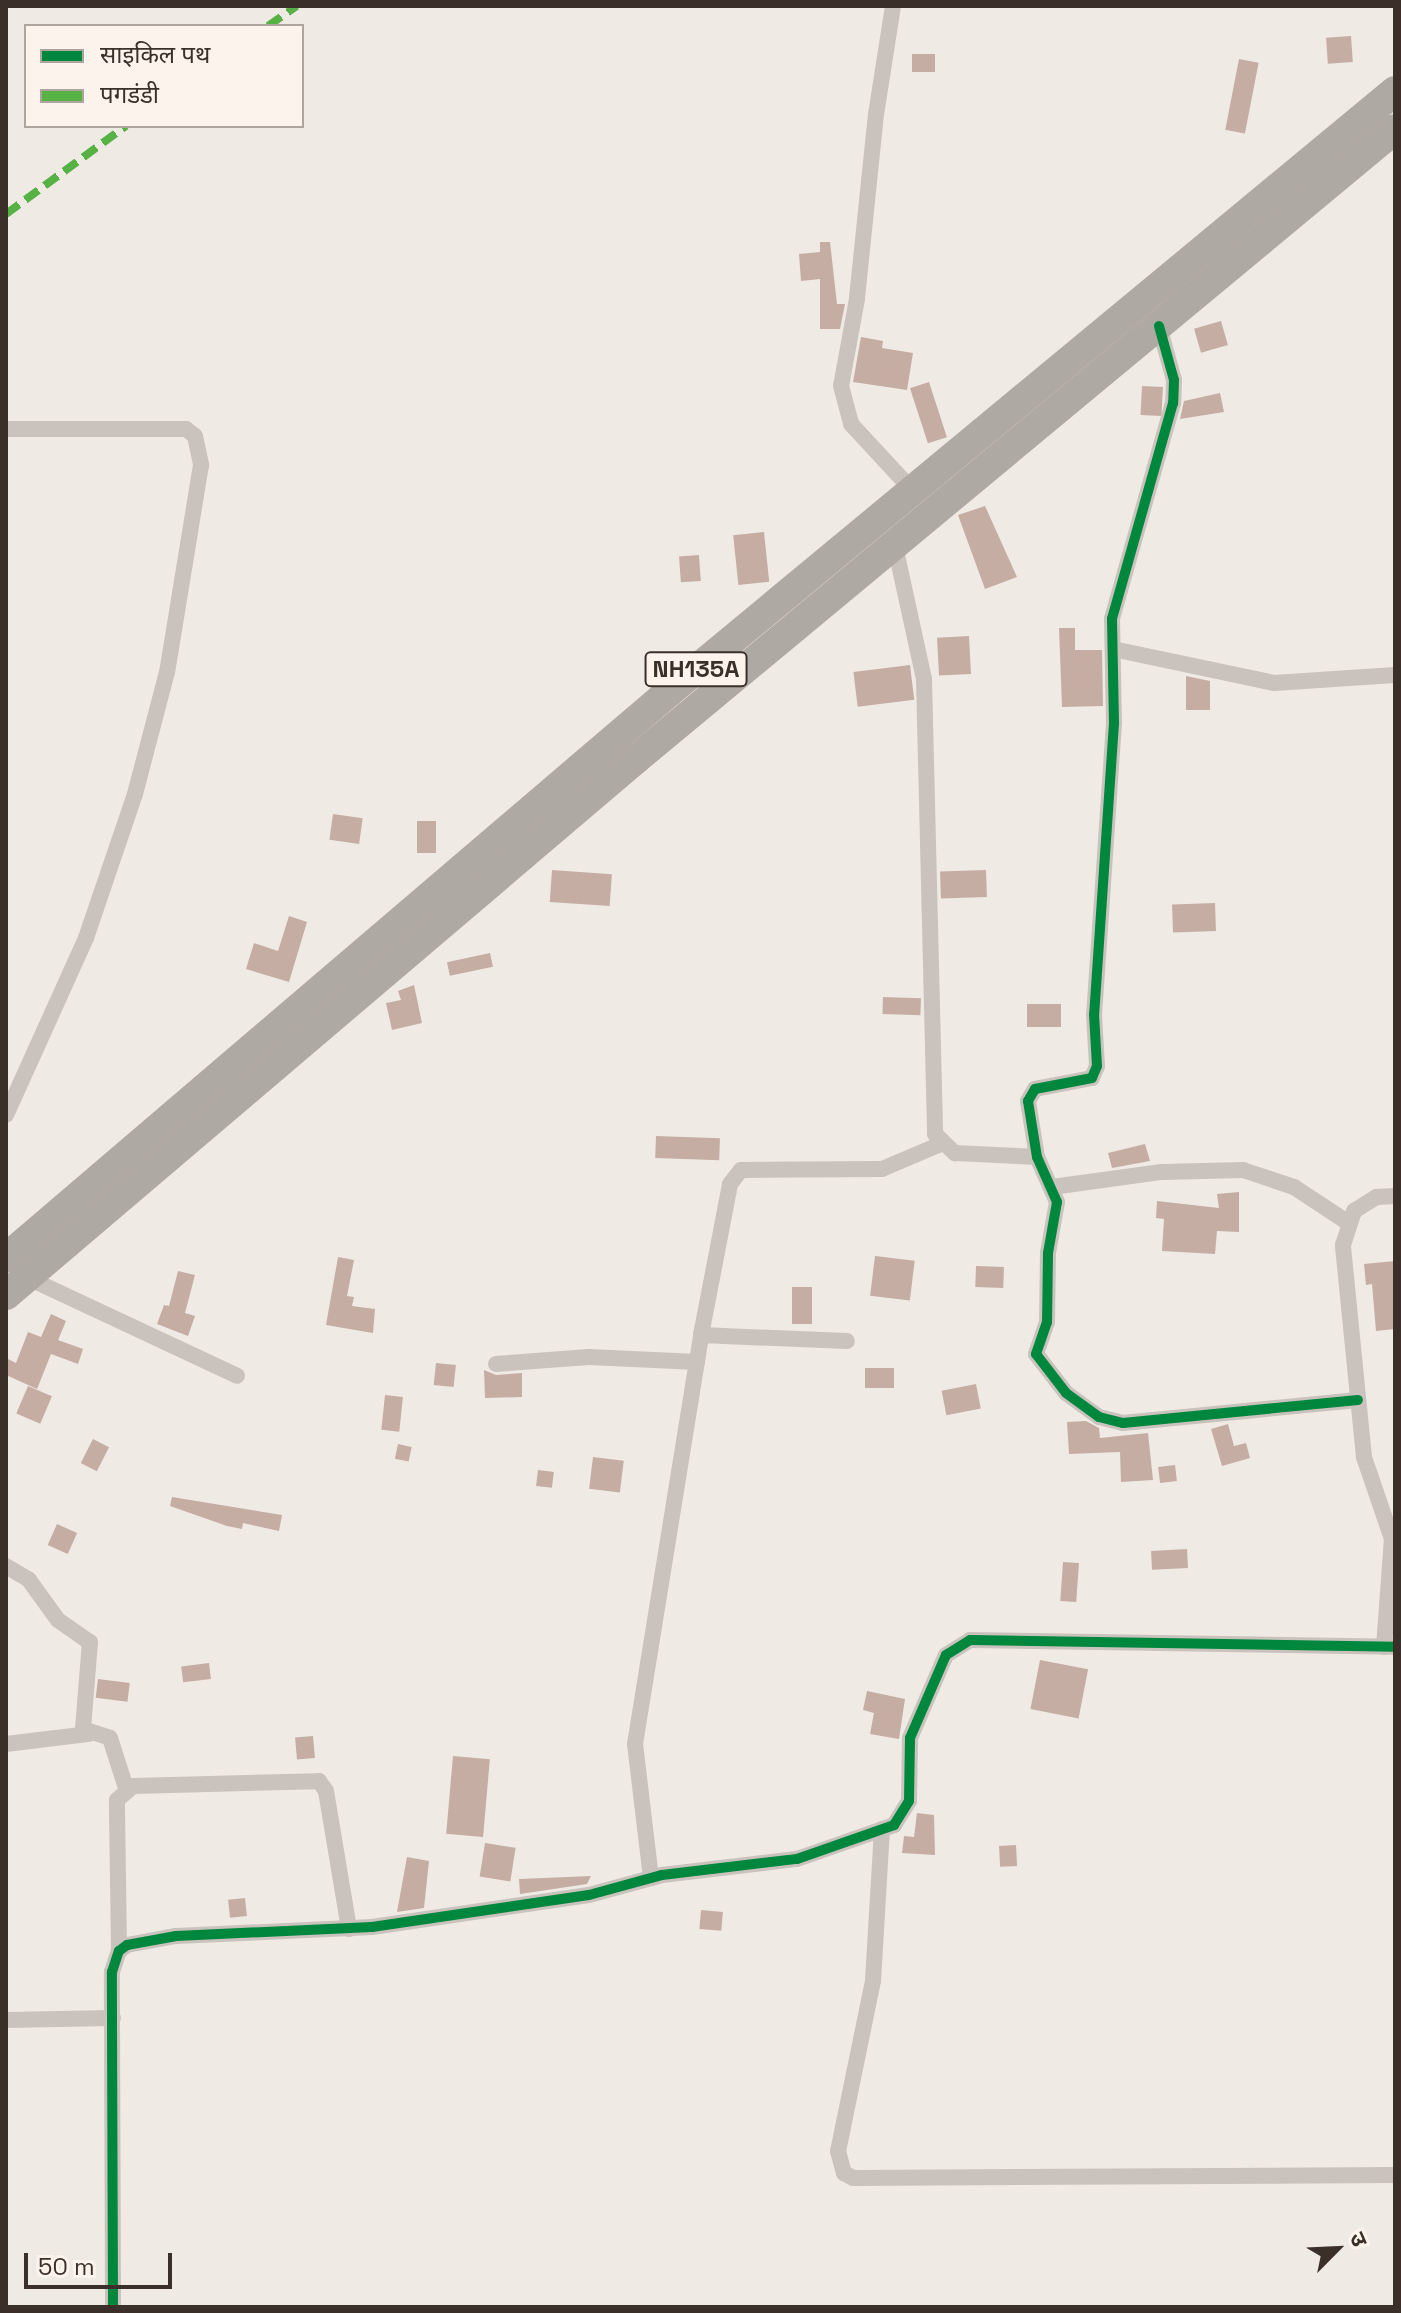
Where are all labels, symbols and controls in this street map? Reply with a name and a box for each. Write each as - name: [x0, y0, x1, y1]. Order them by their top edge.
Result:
- legend: [24, 24, 304, 128]
- text: साइकिल पथ: [100, 39, 210, 70]
- text: पगडंडी: [100, 79, 159, 110]
- road number: NH135A: [644, 649, 748, 689]
- north arrow: [1297, 2209, 1377, 2289]
- text: उ: [1344, 2228, 1374, 2251]
- scale bar: [28, 2237, 176, 2287]
- text: 50 m: [38, 2251, 95, 2282]

